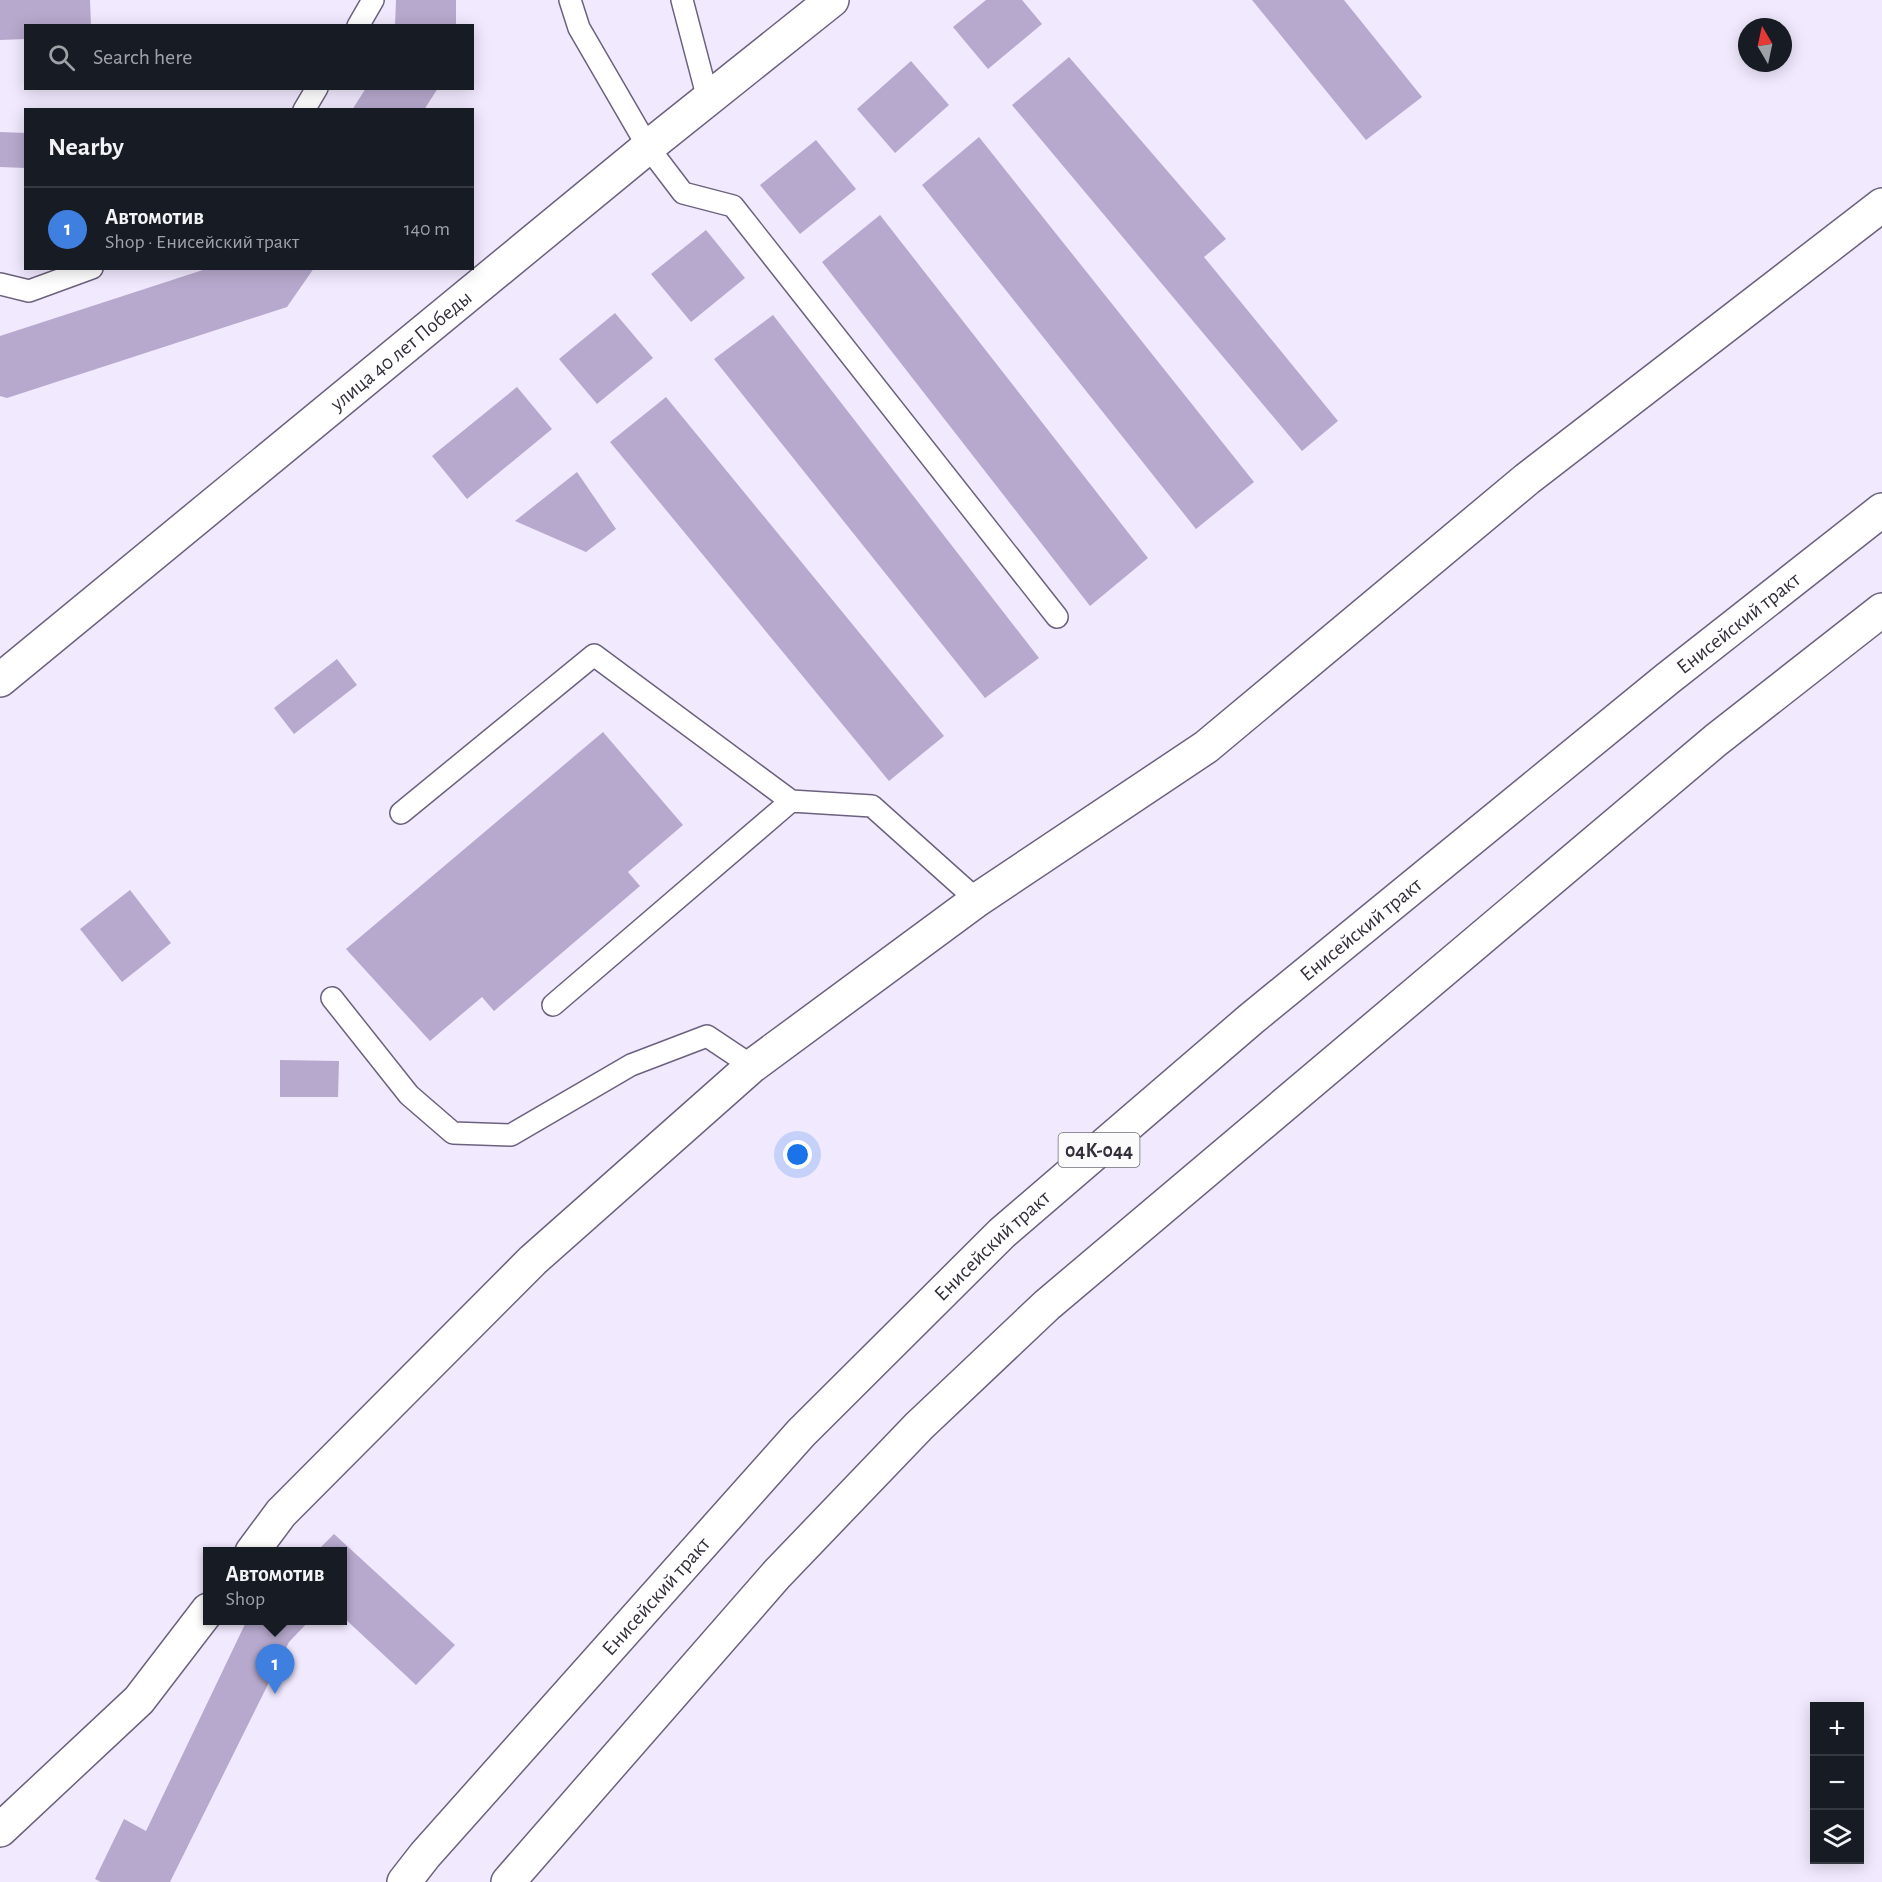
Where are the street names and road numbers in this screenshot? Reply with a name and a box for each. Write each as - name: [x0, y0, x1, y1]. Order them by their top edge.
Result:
- street label: улица 40 лет Победы: [326, 287, 476, 415]
- street label: Енисейский тракт: [1673, 568, 1804, 678]
- street label: Енисейский тракт: [1296, 874, 1426, 985]
- road number: 04К-044: [1058, 1133, 1140, 1167]
- street label: Енисейский тракт: [930, 1186, 1054, 1305]
- street label: Енисейский тракт: [598, 1533, 714, 1660]

